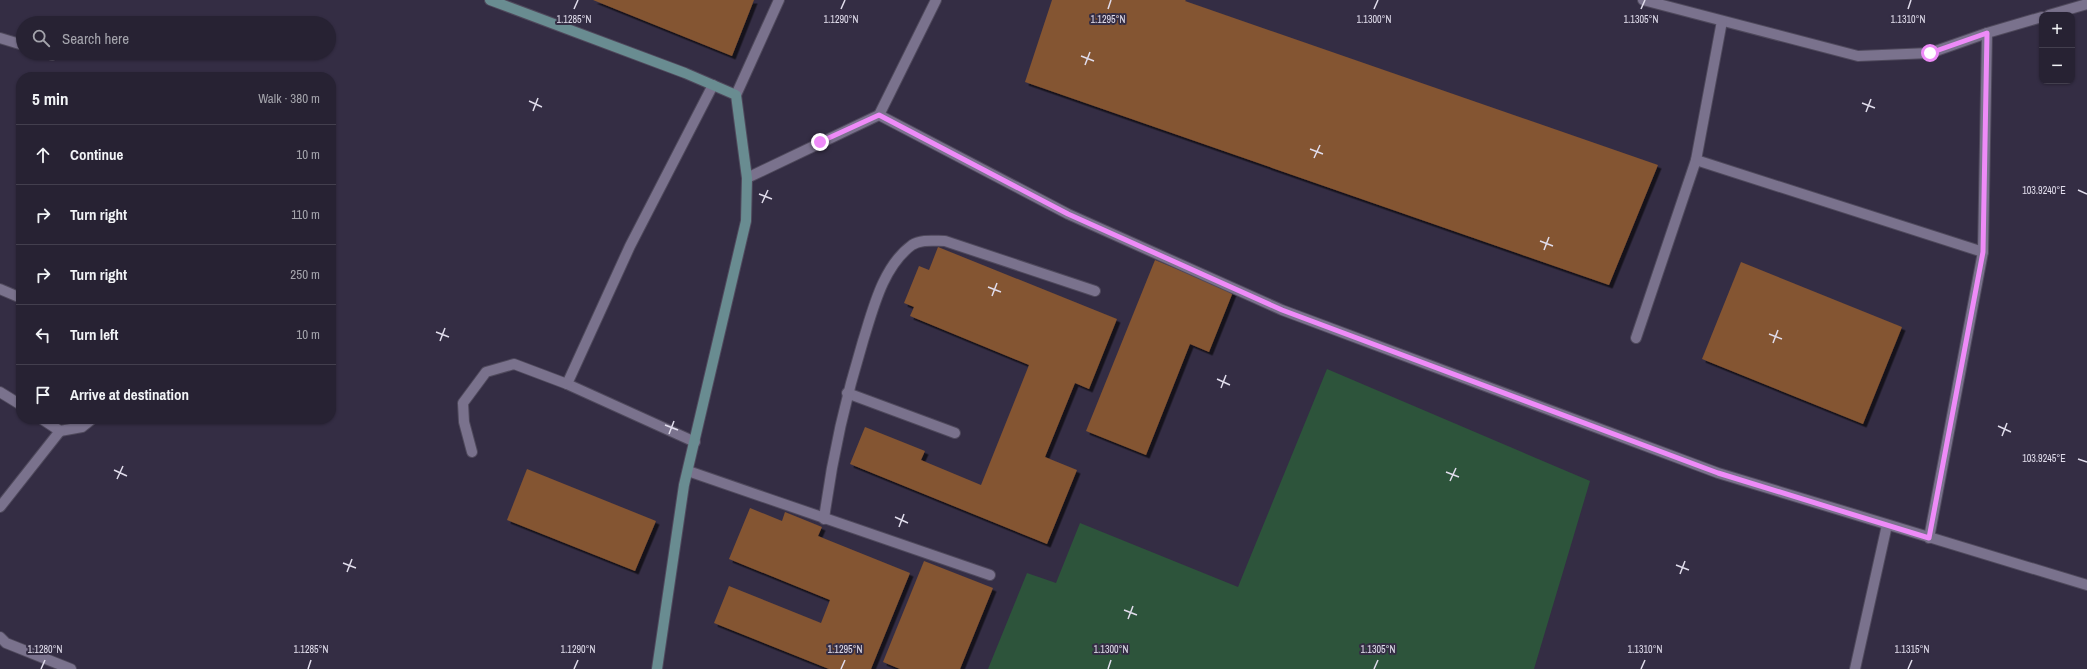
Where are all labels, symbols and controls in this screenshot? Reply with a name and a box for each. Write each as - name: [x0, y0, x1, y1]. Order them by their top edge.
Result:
- map controls: [2039, 12, 2075, 84]
- button: +: [2039, 12, 2075, 48]
- text: 1.1285°N: [557, 13, 592, 26]
- text: 1.1290°N: [824, 13, 859, 26]
- text: 1.1295°N: [1091, 13, 1126, 26]
- text: 1.1300°N: [1357, 13, 1392, 26]
- text: 1.1305°N: [1624, 13, 1659, 26]
- text: 1.1310°N: [1891, 13, 1926, 26]
- search box: [16, 16, 336, 60]
- icon: search: [30, 27, 52, 49]
- text: Search here: [62, 28, 129, 49]
- route start: [1921, 44, 1939, 62]
- button: −: [2039, 48, 2075, 84]
- text: 5 min: [32, 87, 68, 110]
- text: Walk · 380 m: [258, 90, 320, 107]
- route end: [811, 133, 829, 151]
- icon: ahead: [32, 144, 54, 166]
- text: Continue: [70, 144, 123, 165]
- text: 10 m: [296, 146, 320, 163]
- text: 103.9240°E: [2022, 184, 2066, 197]
- icon: right: [32, 204, 54, 226]
- text: Turn right: [70, 204, 127, 225]
- text: 110 m: [291, 206, 320, 223]
- icon: right: [32, 264, 54, 286]
- text: Turn right: [70, 264, 127, 285]
- text: 250 m: [290, 266, 320, 283]
- icon: left: [32, 324, 54, 346]
- text: Turn left: [70, 324, 118, 345]
- text: 10 m: [296, 326, 320, 343]
- icon: arrive: [32, 384, 54, 406]
- text: Arrive at destination: [70, 384, 189, 405]
- text: 103.9245°E: [2022, 452, 2066, 465]
- text: 1.1280°N: [28, 643, 63, 656]
- text: 1.1285°N: [294, 643, 329, 656]
- text: 1.1290°N: [561, 643, 596, 656]
- text: 1.1295°N: [828, 643, 863, 656]
- text: 1.1300°N: [1094, 643, 1129, 656]
- text: 1.1305°N: [1361, 643, 1396, 656]
- text: 1.1310°N: [1628, 643, 1663, 656]
- text: 1.1315°N: [1895, 643, 1930, 656]

